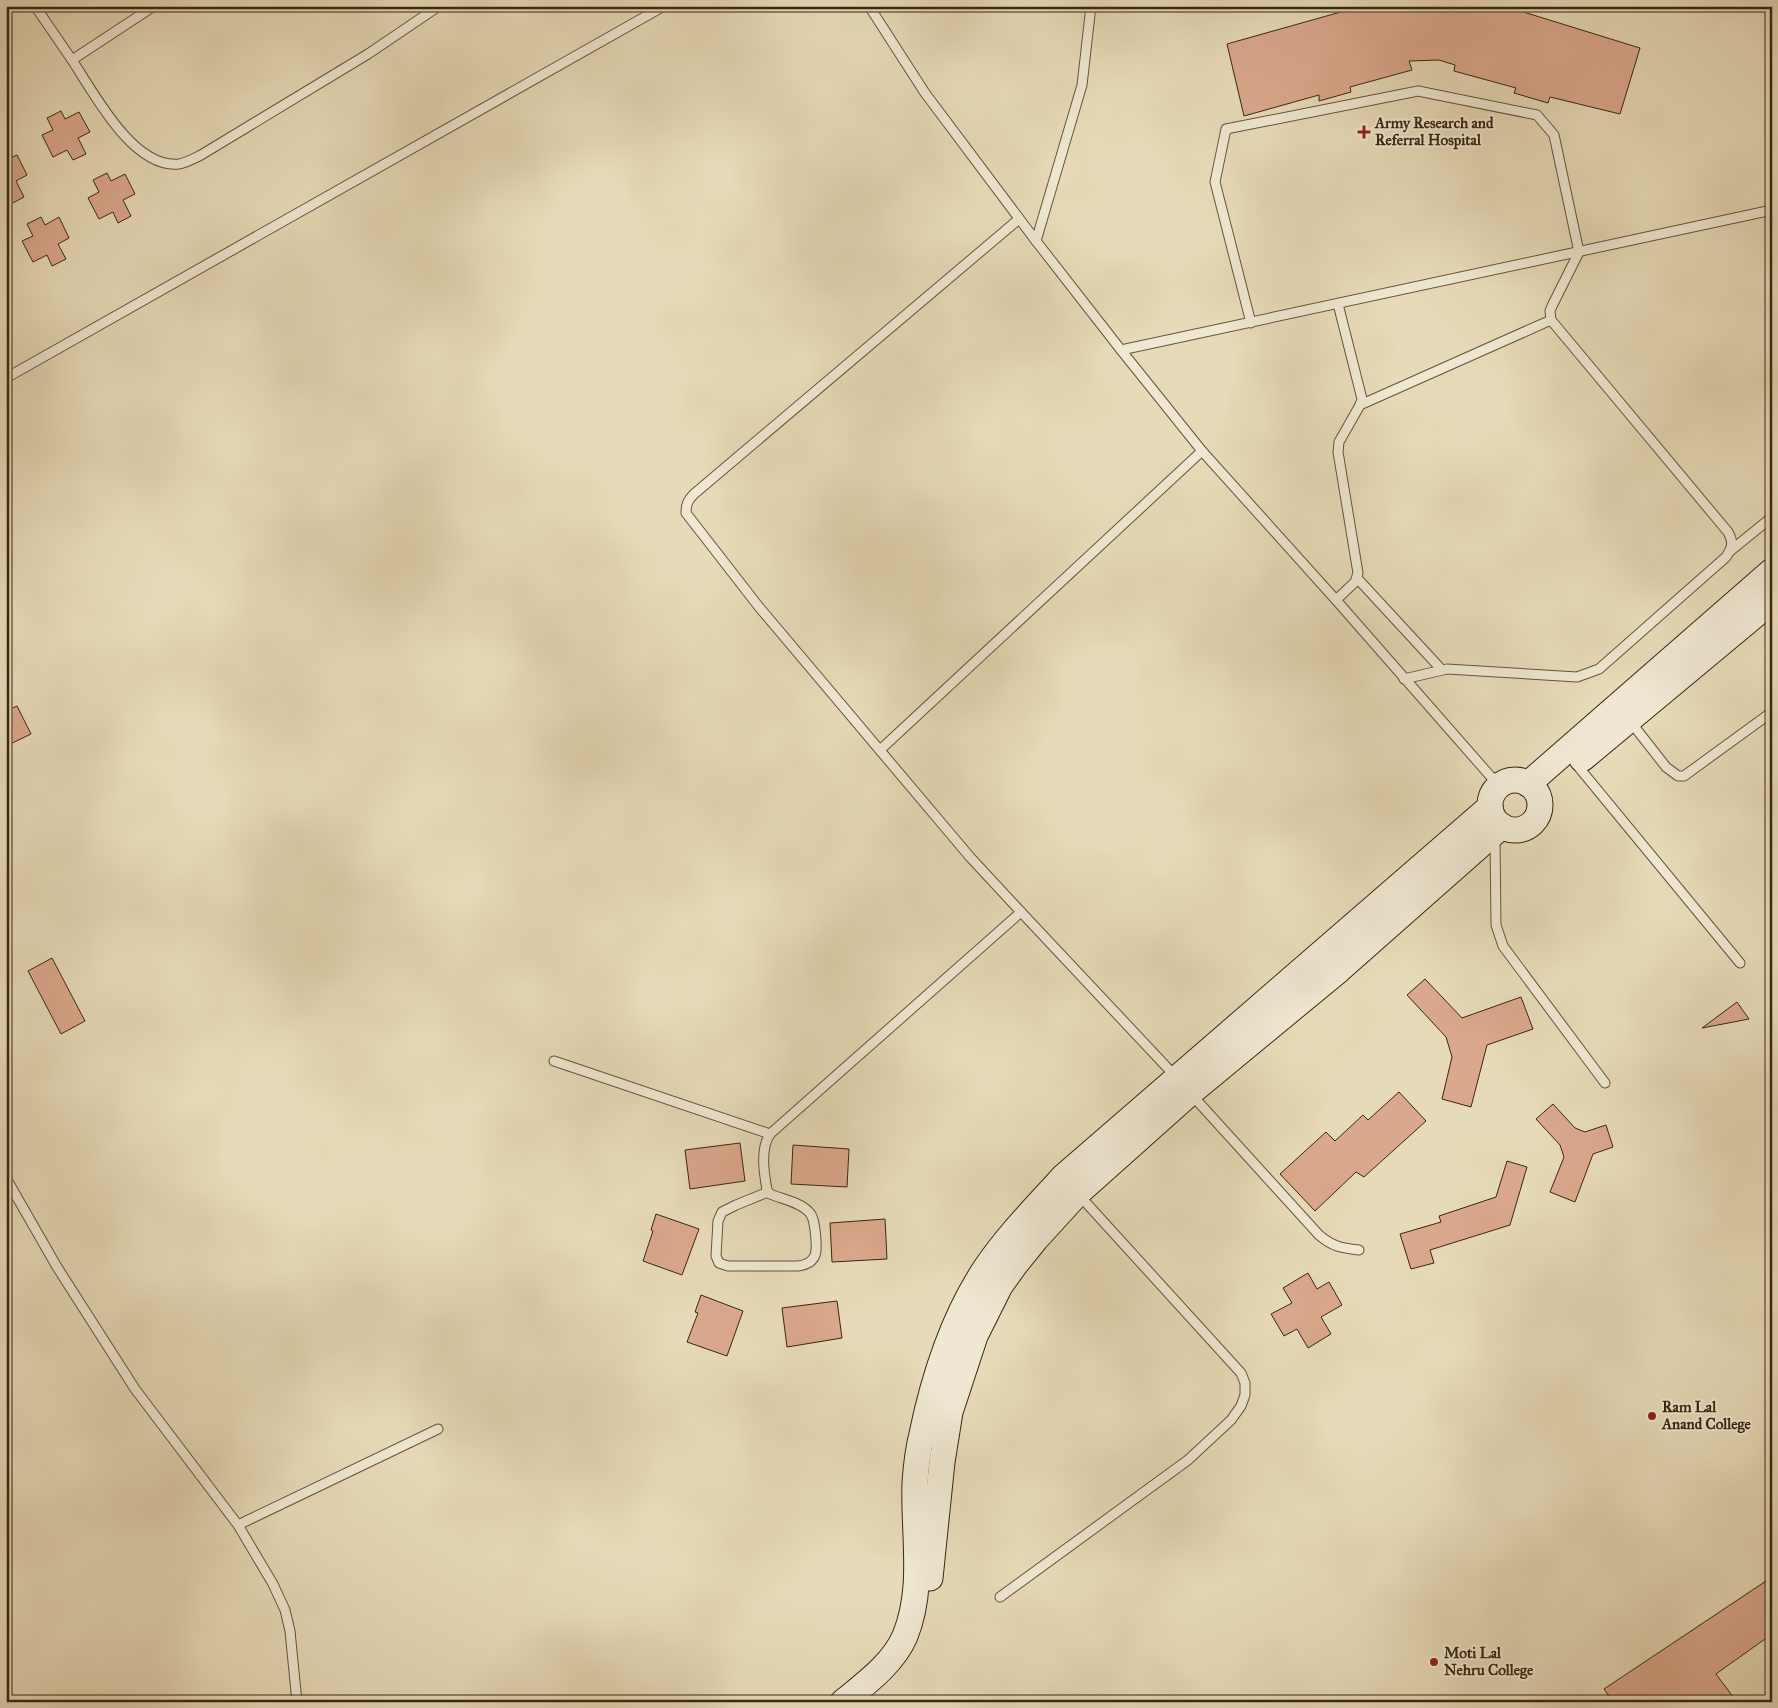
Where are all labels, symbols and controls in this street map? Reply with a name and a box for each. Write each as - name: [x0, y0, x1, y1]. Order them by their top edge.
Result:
- place label: Army Research and Referral Hospital: [1374, 114, 1494, 150]
- marker: Army Research and Referral Hospital: [1357, 125, 1371, 139]
- place label: Ram Lal Anand College: [1661, 1398, 1752, 1434]
- marker: Ram Lal Anand College: [1646, 1410, 1658, 1422]
- place label: Moti Lal Nehru College: [1444, 1644, 1534, 1680]
- marker: Moti Lal Nehru College: [1428, 1656, 1440, 1668]

